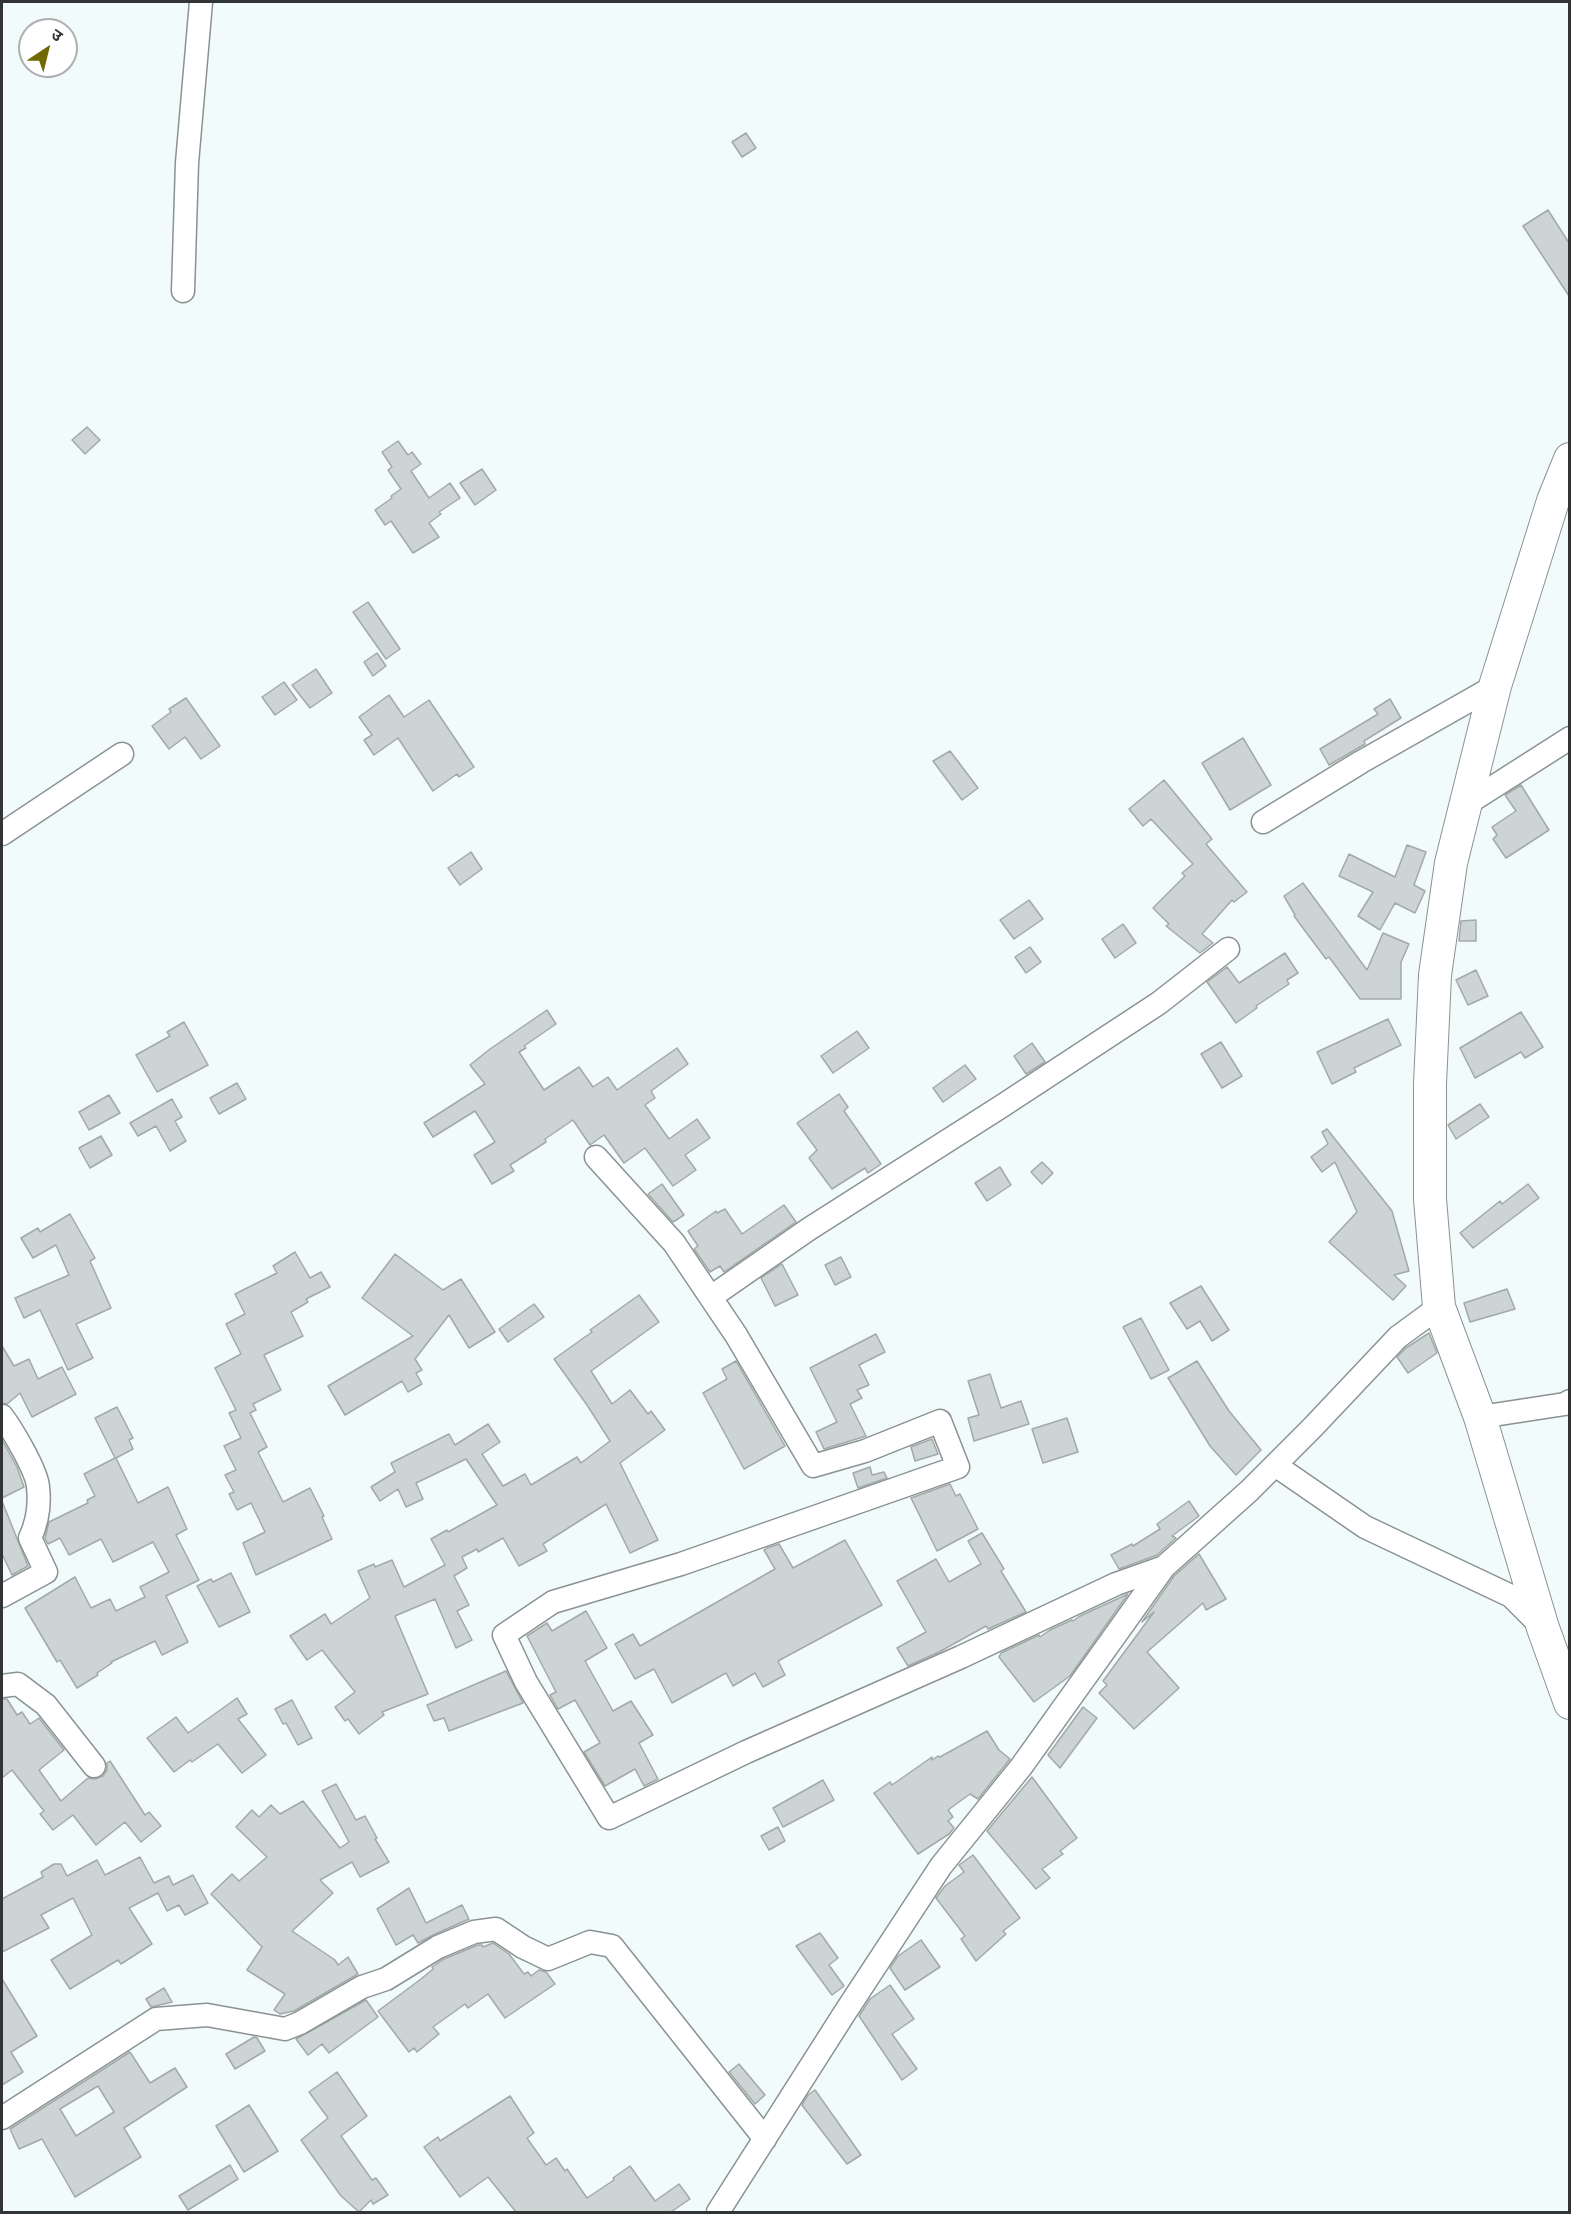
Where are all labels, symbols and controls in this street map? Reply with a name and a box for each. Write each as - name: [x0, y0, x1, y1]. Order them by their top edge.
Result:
- north arrow: [18, 18, 78, 78]
- text: उ: [48, 24, 67, 46]

